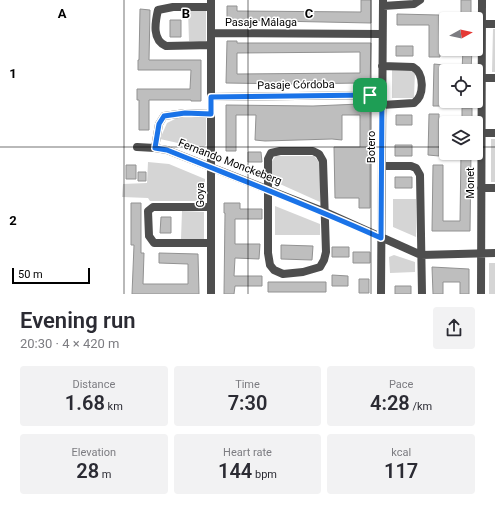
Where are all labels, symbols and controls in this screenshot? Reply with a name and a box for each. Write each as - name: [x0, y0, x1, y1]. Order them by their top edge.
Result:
- text: A: [58, 6, 67, 21]
- text: B: [182, 6, 190, 21]
- text: C: [305, 6, 314, 21]
- north arrow: [439, 12, 483, 56]
- map controls: [439, 12, 483, 160]
- street label: Pasaje Málaga: [225, 16, 297, 29]
- button: locate: [439, 64, 483, 108]
- text: 1: [9, 66, 17, 81]
- street label: Pasaje Córdoba: [257, 78, 335, 92]
- pin: [353, 78, 387, 112]
- icon: arrive: [359, 84, 381, 106]
- button: layers: [439, 116, 483, 160]
- street label: Botero: [365, 131, 378, 163]
- street label: Fernando Monckeberg: [176, 136, 284, 188]
- street label: Monet: [464, 167, 477, 199]
- street label: Goya: [194, 183, 207, 207]
- text: 2: [9, 213, 17, 228]
- scale bar: [12, 266, 90, 285]
- text: 50 m: [18, 268, 43, 281]
- button: share: [433, 307, 475, 349]
- text: Evening run: [20, 308, 136, 333]
- text: 20:30 · 4 × 420 m: [20, 336, 119, 351]
- text: Distance: [72, 378, 115, 391]
- text: Time: [235, 378, 260, 391]
- text: Pace: [389, 378, 413, 391]
- text: 1.68: [65, 391, 105, 415]
- text: 7:30: [228, 391, 267, 415]
- text: 4:28: [370, 391, 410, 415]
- text: km: [105, 400, 123, 413]
- text: /km: [410, 400, 432, 413]
- text: Elevation: [72, 446, 116, 459]
- text: Heart rate: [223, 446, 272, 459]
- text: kcal: [391, 446, 411, 459]
- text: 28: [76, 459, 99, 483]
- text: 144: [218, 459, 252, 483]
- text: 117: [384, 459, 418, 483]
- text: m: [99, 468, 111, 481]
- text: bpm: [252, 468, 277, 481]

